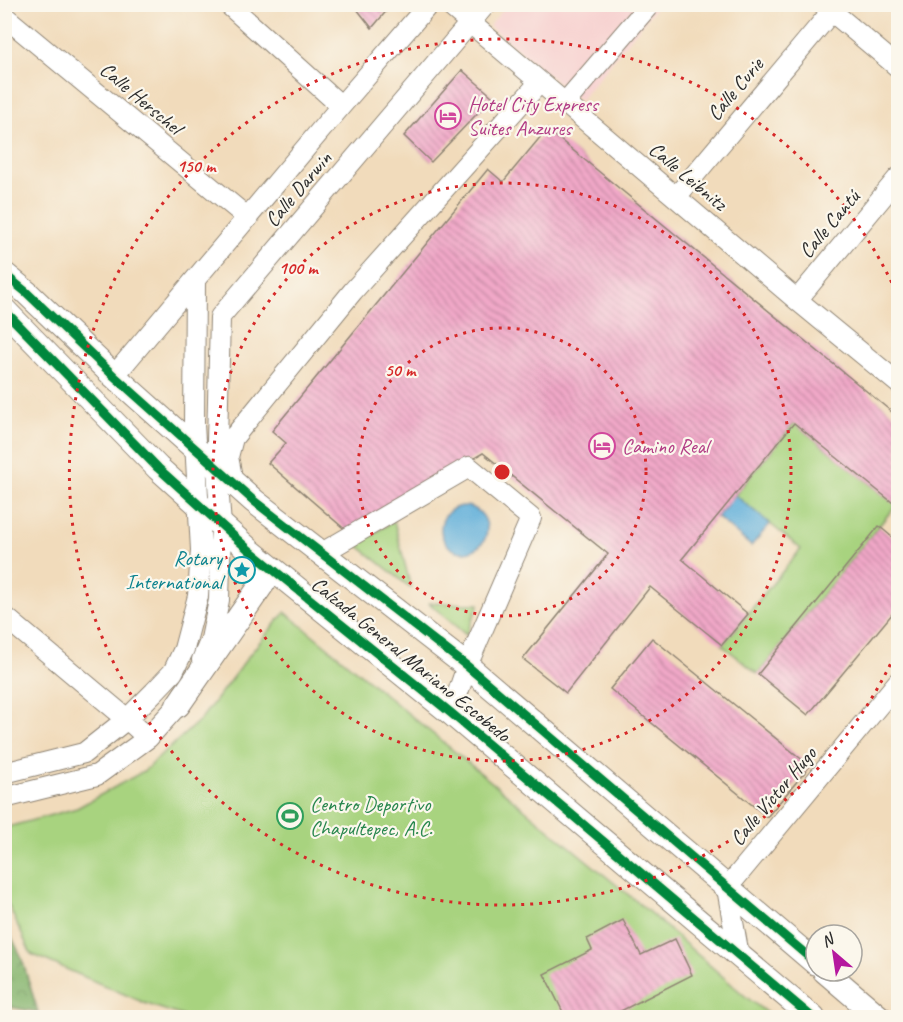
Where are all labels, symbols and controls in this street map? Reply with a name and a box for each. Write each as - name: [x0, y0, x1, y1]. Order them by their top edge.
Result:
- street label: Calle Curie: [701, 51, 770, 126]
- street label: Calle Herschel: [95, 56, 190, 142]
- place label: Hotel City Express Suites Anzures: [468, 91, 600, 141]
- hotel icon: Hotel City Express Suites Anzures: [433, 101, 463, 131]
- street label: Calle Leibnitz: [644, 136, 733, 217]
- street label: Calle Darwin: [259, 145, 338, 232]
- text: 150 m: [177, 155, 217, 177]
- street label: Calle Cantú: [793, 183, 866, 263]
- text: 100 m: [279, 257, 319, 279]
- text: 50 m: [385, 359, 417, 381]
- hotel icon: Camino Real: [587, 431, 617, 461]
- place label: Camino Real: [622, 433, 712, 459]
- centre of rings: [492, 462, 512, 482]
- place label: Rotary International: [125, 545, 225, 595]
- place icon: Rotary International: [227, 555, 257, 585]
- street label: Calzada General Mariano Escobedo: [306, 571, 517, 748]
- street label: Calle Víctor Hugo: [724, 740, 823, 851]
- place label: Centro Deportivo Chapultepec, A.C.: [310, 791, 433, 841]
- sports icon: Centro Deportivo Chapultepec, A.C.: [275, 801, 305, 831]
- north arrow: [804, 923, 864, 983]
- text: N: [818, 928, 839, 952]

